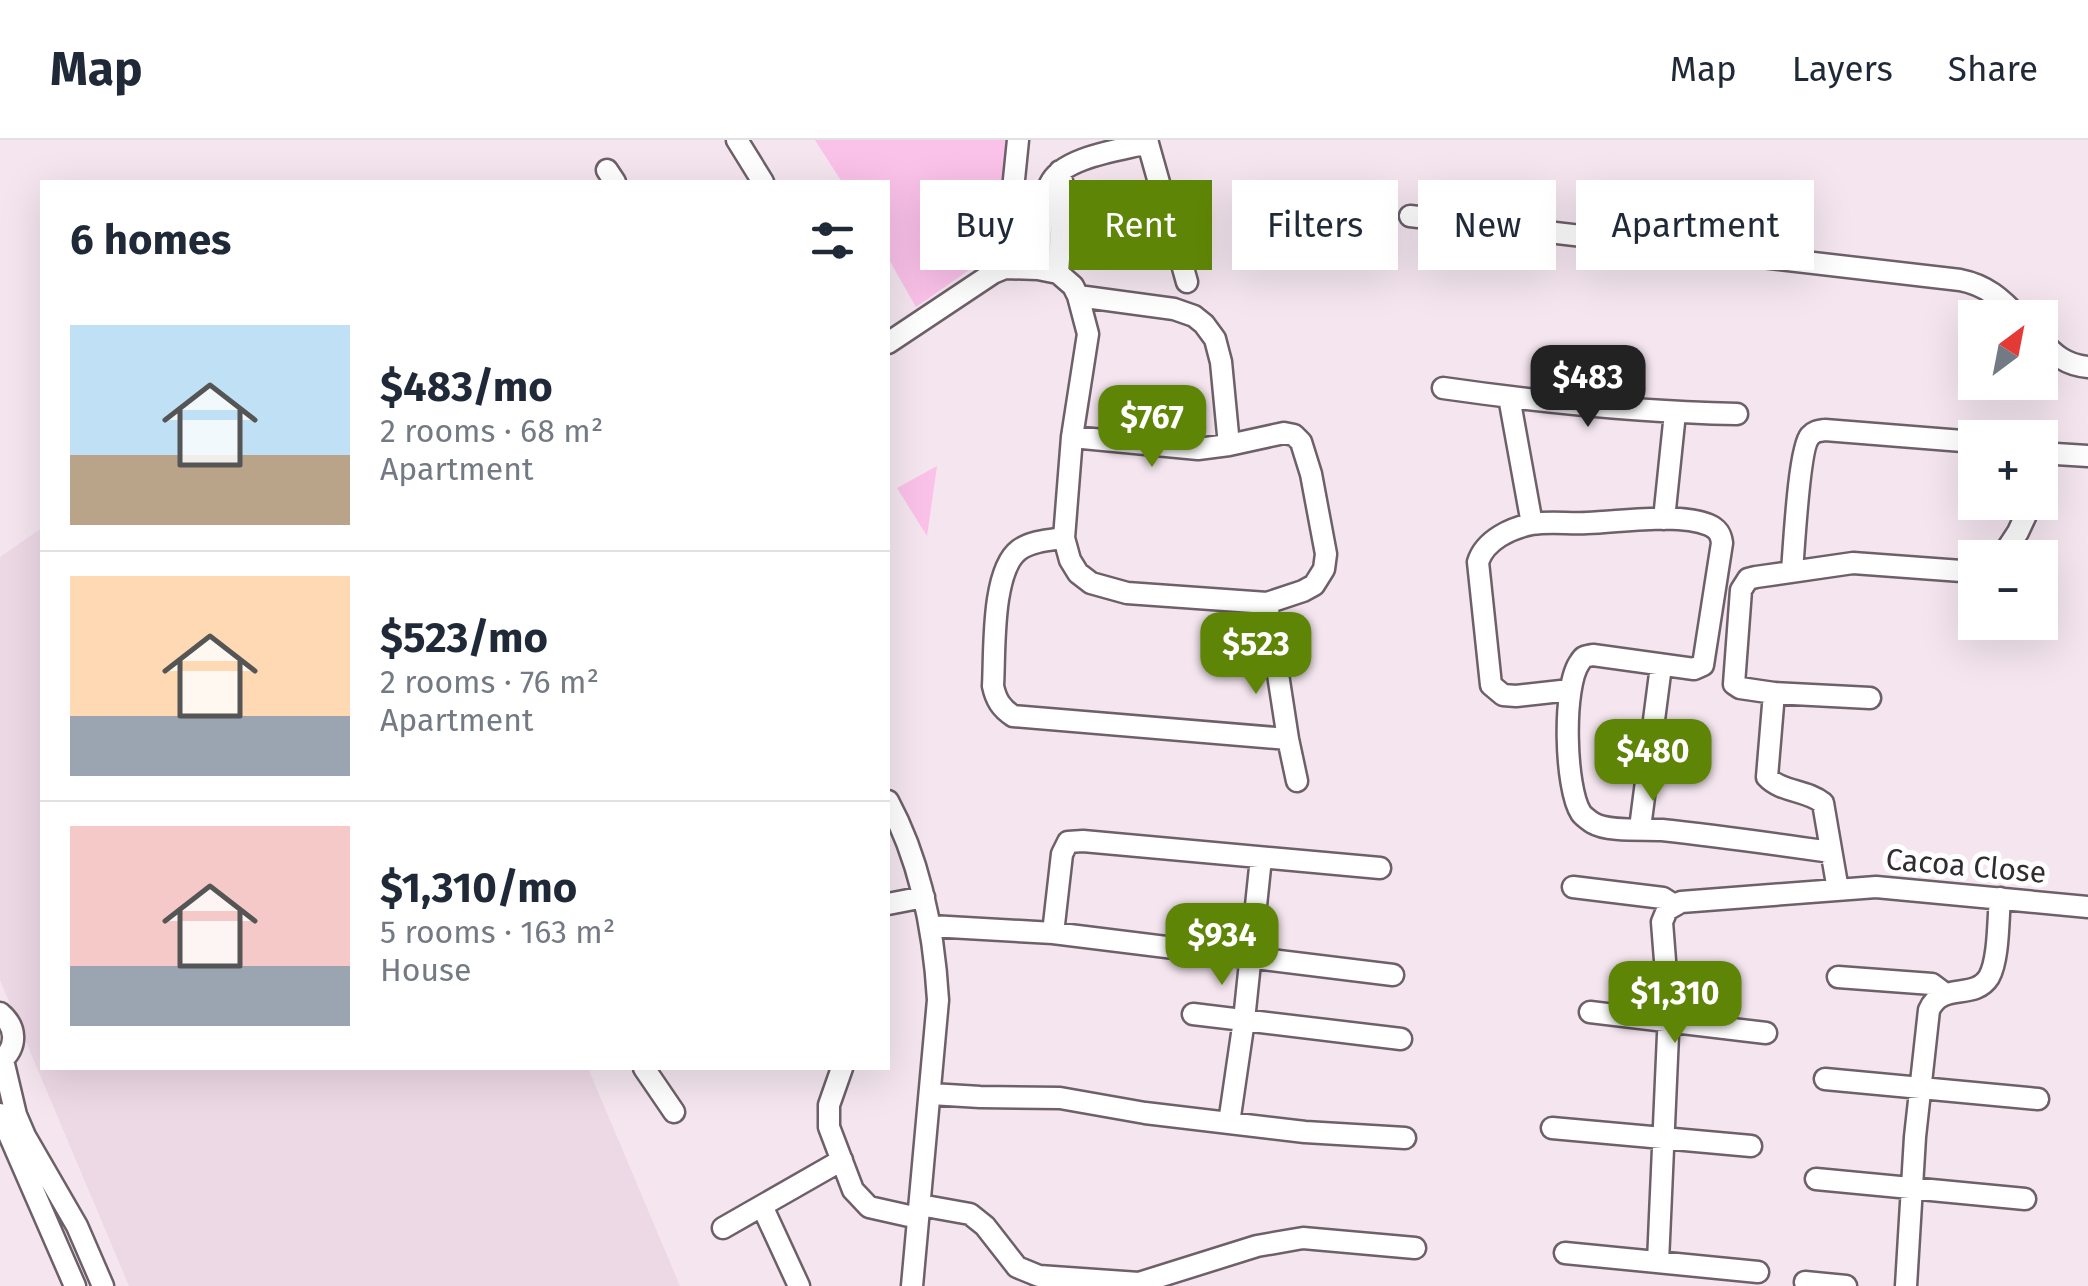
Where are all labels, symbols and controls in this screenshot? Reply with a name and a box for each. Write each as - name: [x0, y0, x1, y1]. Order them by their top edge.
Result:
- text: Map: [50, 40, 143, 98]
- text: Map: [1670, 48, 1737, 90]
- text: Layers: [1792, 48, 1893, 90]
- text: Share: [1948, 48, 2038, 90]
- chip: Buy: [920, 180, 1049, 270]
- chip: Rent: [1069, 180, 1212, 270]
- chip: Filters: [1232, 180, 1398, 270]
- chip: New: [1418, 180, 1556, 270]
- chip: Apartment: [1576, 180, 1814, 270]
- icon: filters: [805, 213, 860, 268]
- text: 6 homes: [70, 215, 231, 265]
- north arrow: [1958, 300, 2058, 400]
- map controls: [1958, 300, 2058, 640]
- pin: $483: [1529, 345, 1647, 430]
- text: $483: [1553, 358, 1623, 396]
- text: $483/mo: [380, 362, 553, 412]
- icon: home: [150, 365, 270, 485]
- pin: $767: [1093, 385, 1211, 470]
- text: $767: [1120, 398, 1184, 436]
- text: 2 rooms · 68 m²: [380, 412, 603, 450]
- button: +: [1958, 420, 2058, 520]
- text: Apartment: [380, 450, 534, 488]
- button: −: [1958, 540, 2058, 640]
- pin: $523: [1197, 612, 1315, 697]
- text: $523/mo: [380, 613, 548, 663]
- icon: home: [150, 616, 270, 736]
- text: $523: [1222, 625, 1290, 663]
- text: 2 rooms · 76 m²: [380, 663, 599, 701]
- text: Apartment: [380, 701, 534, 739]
- pin: $480: [1594, 719, 1712, 804]
- text: $480: [1617, 732, 1689, 770]
- street label: Cacoa Close: [1884, 841, 2048, 891]
- text: $1,310/mo: [380, 863, 577, 913]
- icon: home: [150, 866, 270, 986]
- pin: $934: [1163, 903, 1281, 988]
- text: 5 rooms · 163 m²: [380, 913, 615, 951]
- text: $934: [1188, 916, 1257, 954]
- text: House: [380, 951, 471, 989]
- pin: $1,310: [1594, 961, 1756, 1046]
- text: $1,310: [1631, 974, 1719, 1012]

